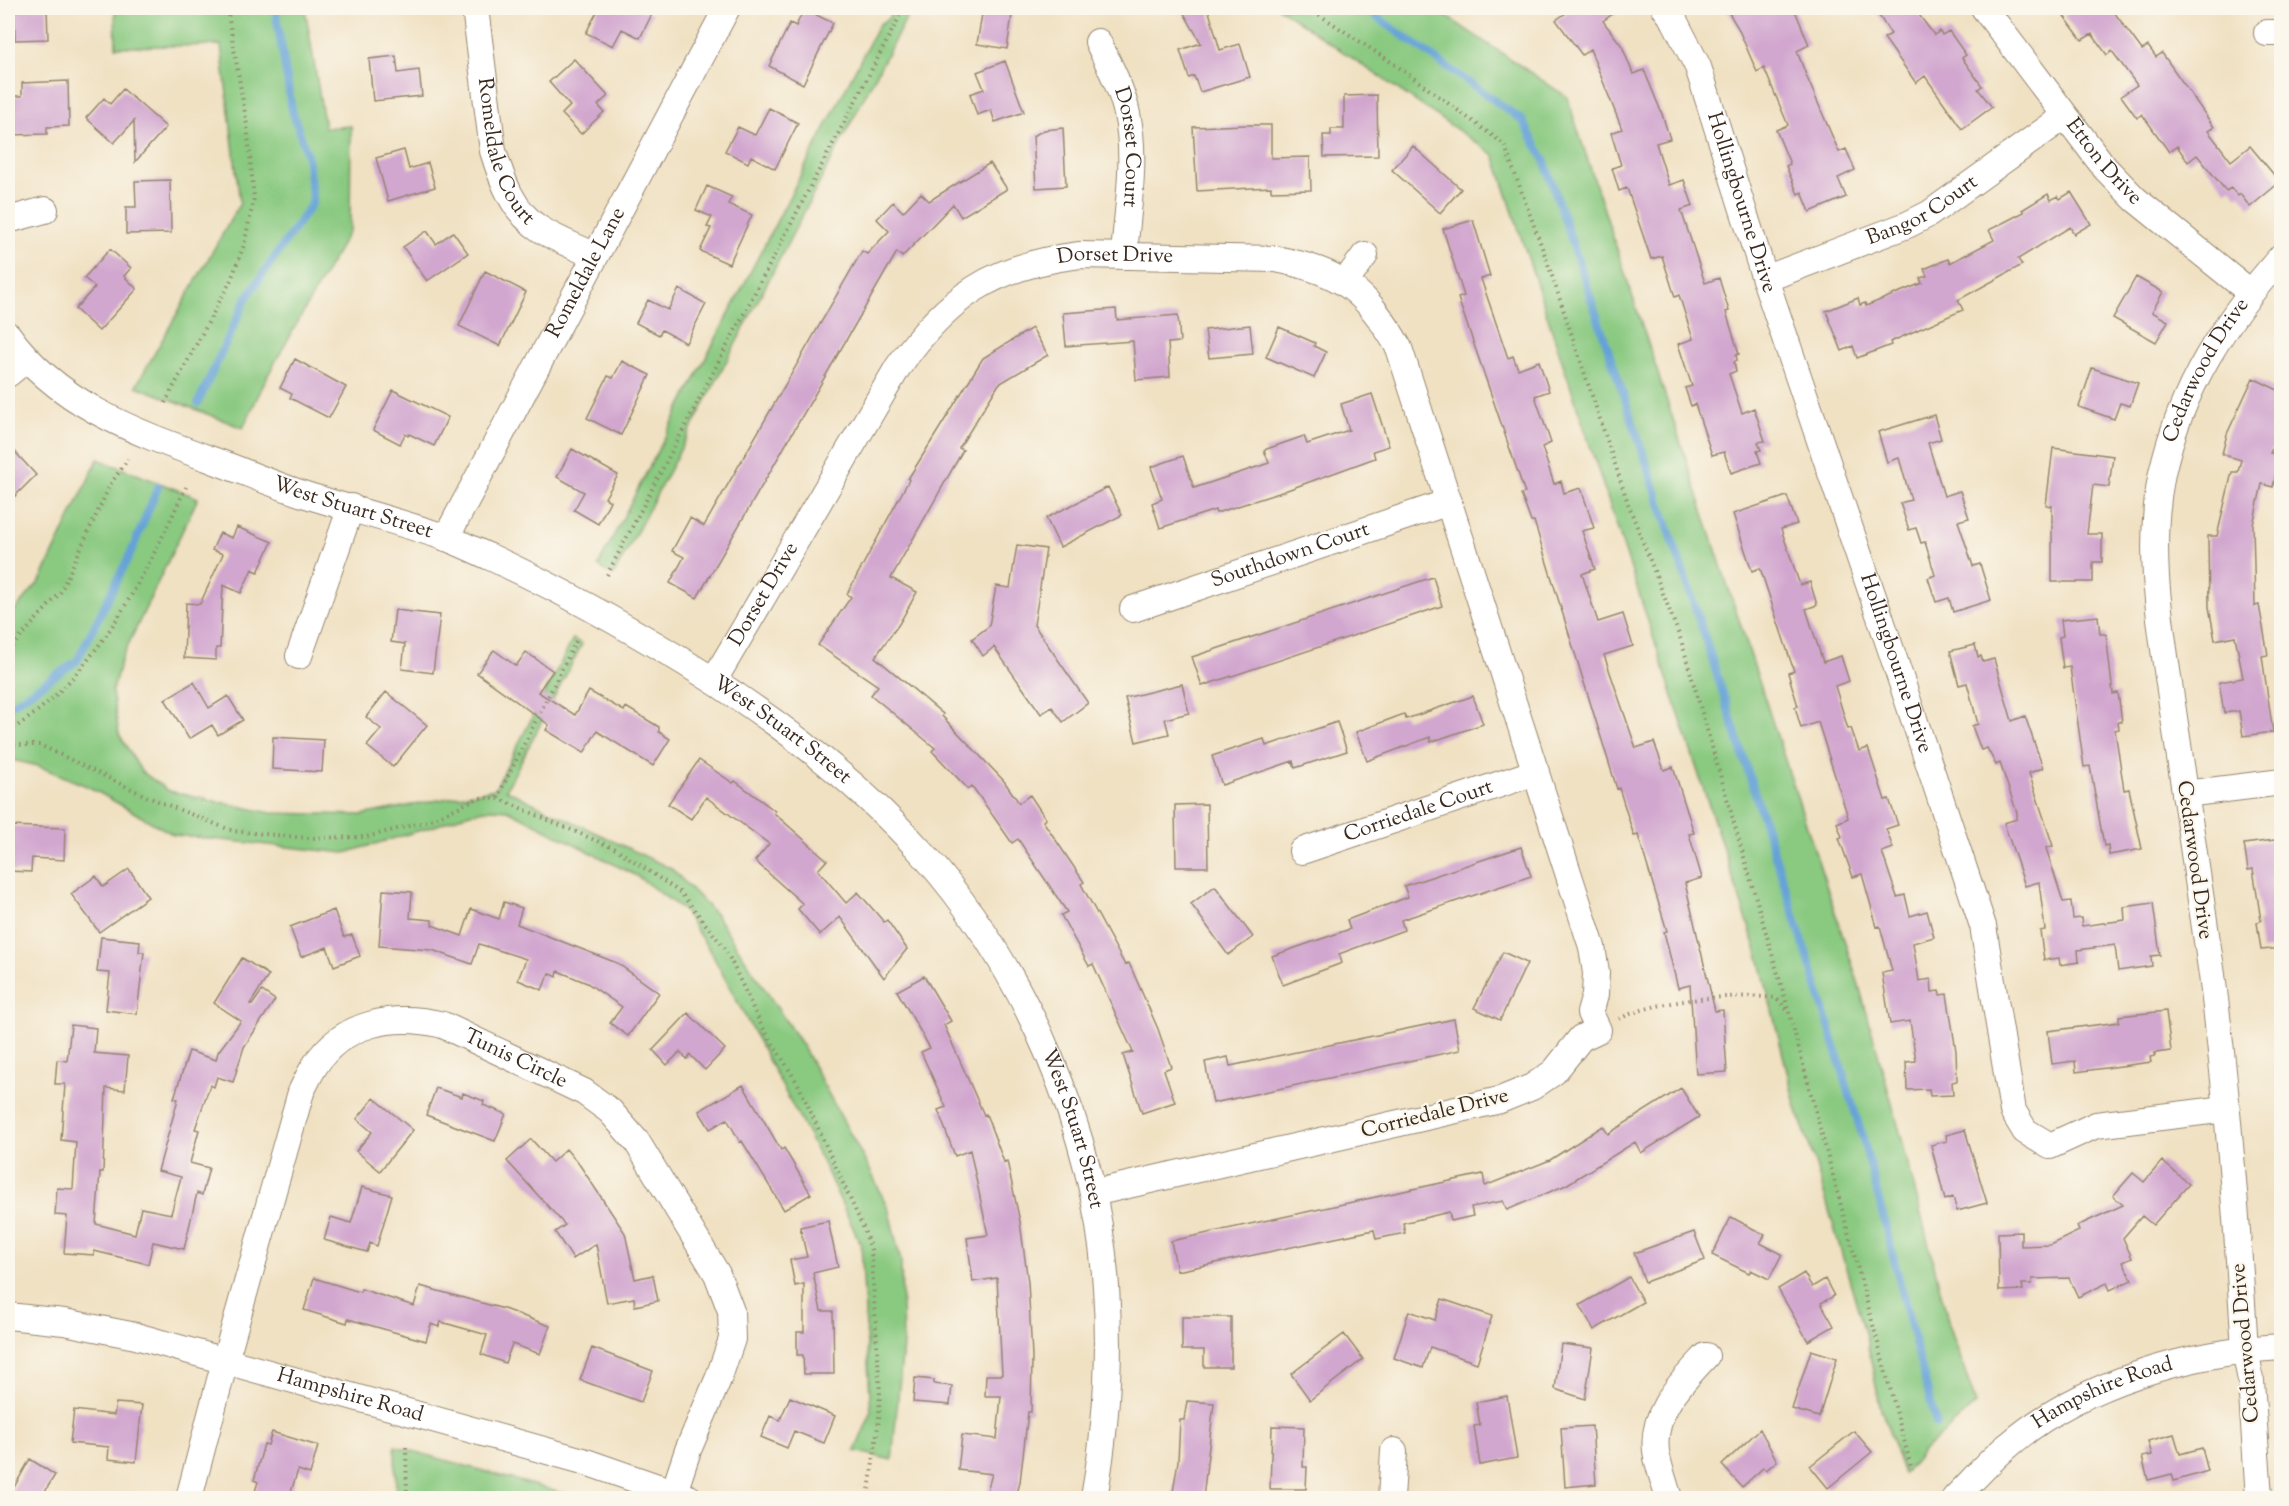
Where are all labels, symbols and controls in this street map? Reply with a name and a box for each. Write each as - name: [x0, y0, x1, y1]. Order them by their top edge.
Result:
- street label: Romeldale Court: [469, 76, 541, 233]
- street label: Dorset Court: [1105, 83, 1146, 209]
- street label: Hollingbourne Drive: [1698, 108, 1784, 297]
- street label: Etton Drive: [2058, 112, 2149, 212]
- street label: Bangor Court: [1862, 168, 1984, 254]
- street label: Romeldale Lane: [539, 202, 634, 344]
- street label: Dorset Drive: [1055, 239, 1174, 273]
- street label: Cedarwood Drive: [2156, 292, 2257, 447]
- street label: West Stuart Street: [268, 469, 436, 547]
- street label: Southdown Court: [1207, 515, 1373, 597]
- street label: Dorset Drive: [722, 537, 807, 652]
- street label: Hollingbourne Drive: [1851, 569, 1939, 757]
- street label: West Stuart Street: [706, 669, 858, 792]
- street label: Corriedale Court: [1340, 773, 1497, 851]
- street label: Cedarwood Drive: [2168, 779, 2220, 941]
- street label: Tunis Circle: [459, 1022, 572, 1097]
- street label: West Stuart Street: [1033, 1044, 1111, 1211]
- street label: Corriedale Drive: [1358, 1081, 1512, 1147]
- street label: Cedarwood Drive: [2224, 1262, 2268, 1424]
- street label: Hampshire Road: [2027, 1350, 2176, 1437]
- street label: Hampshire Road: [273, 1361, 427, 1431]

